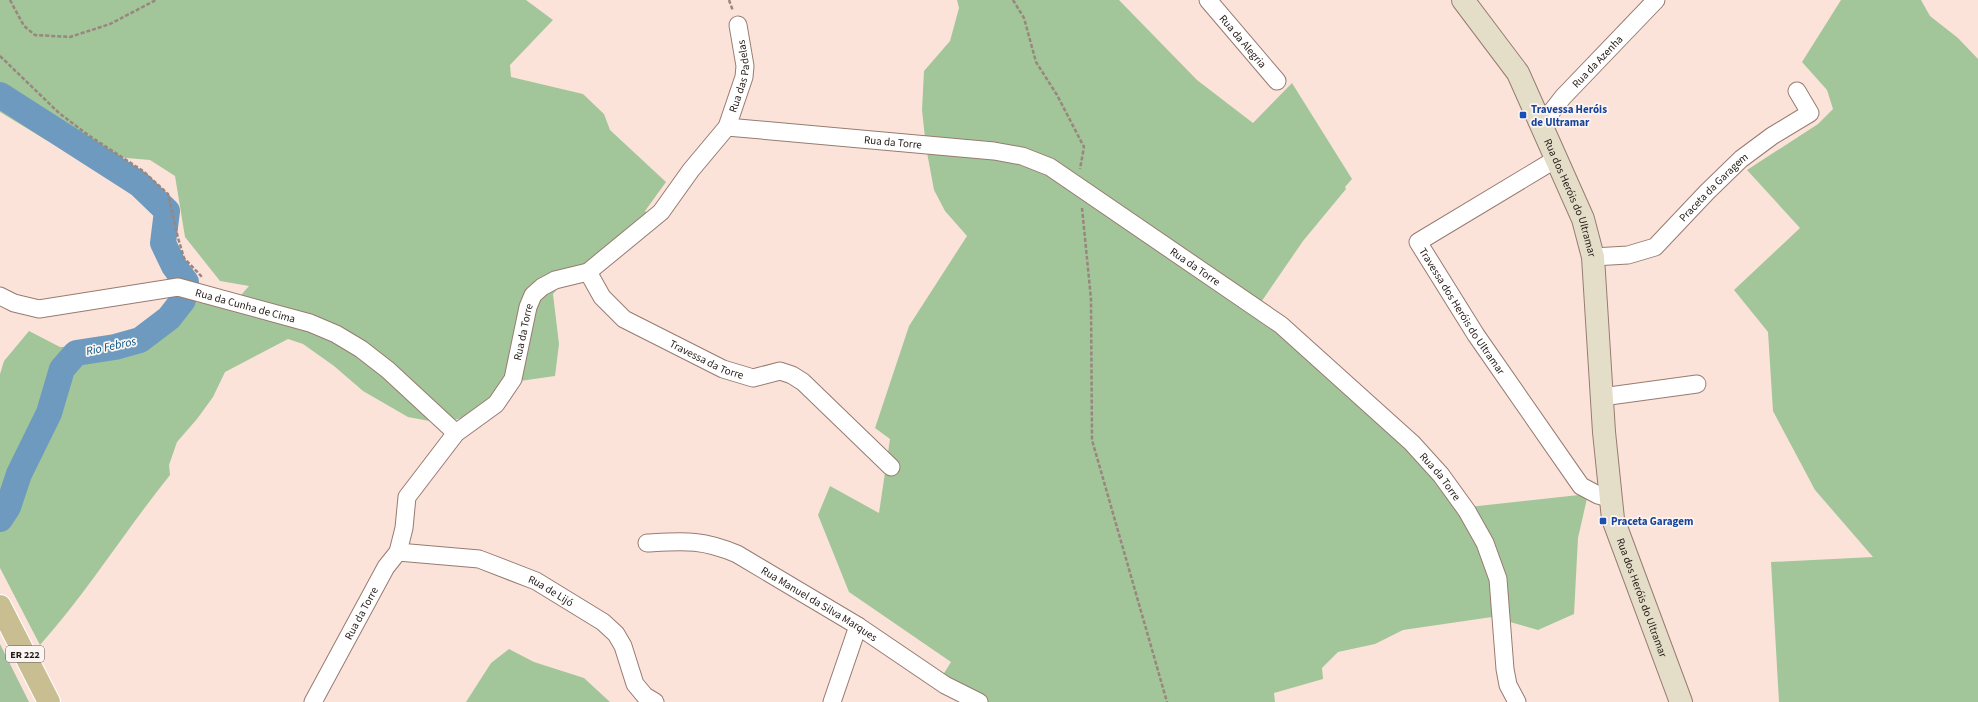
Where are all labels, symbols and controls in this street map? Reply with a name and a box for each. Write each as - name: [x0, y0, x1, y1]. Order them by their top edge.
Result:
- street label: Rua da Alegria: [1216, 12, 1270, 71]
- street label: Rua da Azenha: [1569, 32, 1626, 91]
- street label: Rua das Padelas: [725, 38, 753, 115]
- place label: Travessa Heróis de Ultramar: [1531, 102, 1607, 130]
- marker: Travessa Heróis de Ultramar: [1518, 110, 1528, 120]
- street label: Rua da Torre: [863, 132, 923, 153]
- street label: Rua dos Heróis do Ultramar: [1540, 136, 1600, 259]
- street label: Praceta da Garagem: [1676, 149, 1751, 225]
- street label: Rua da Torre: [1167, 244, 1224, 290]
- street label: Travessa dos Heróis do Ultramar: [1415, 245, 1508, 378]
- street label: Rua da Cunha de Cima: [194, 285, 297, 327]
- street label: Rua da Torre: [510, 300, 537, 362]
- water label: Rio Febros: [84, 333, 138, 360]
- street label: Travessa da Torre: [667, 336, 746, 383]
- street label: Rua da Torre: [1416, 449, 1464, 504]
- place label: Praceta Garagem: [1611, 514, 1693, 529]
- marker: Praceta Garagem: [1598, 516, 1608, 526]
- street label: Rua dos Heróis do Ultramar: [1613, 536, 1671, 660]
- street label: Rua Manuel da Silva Marques: [758, 563, 881, 645]
- street label: Rua de Lijó: [526, 572, 576, 610]
- street label: Rua da Torre: [341, 584, 382, 642]
- road number: ER 222: [6, 646, 44, 662]

